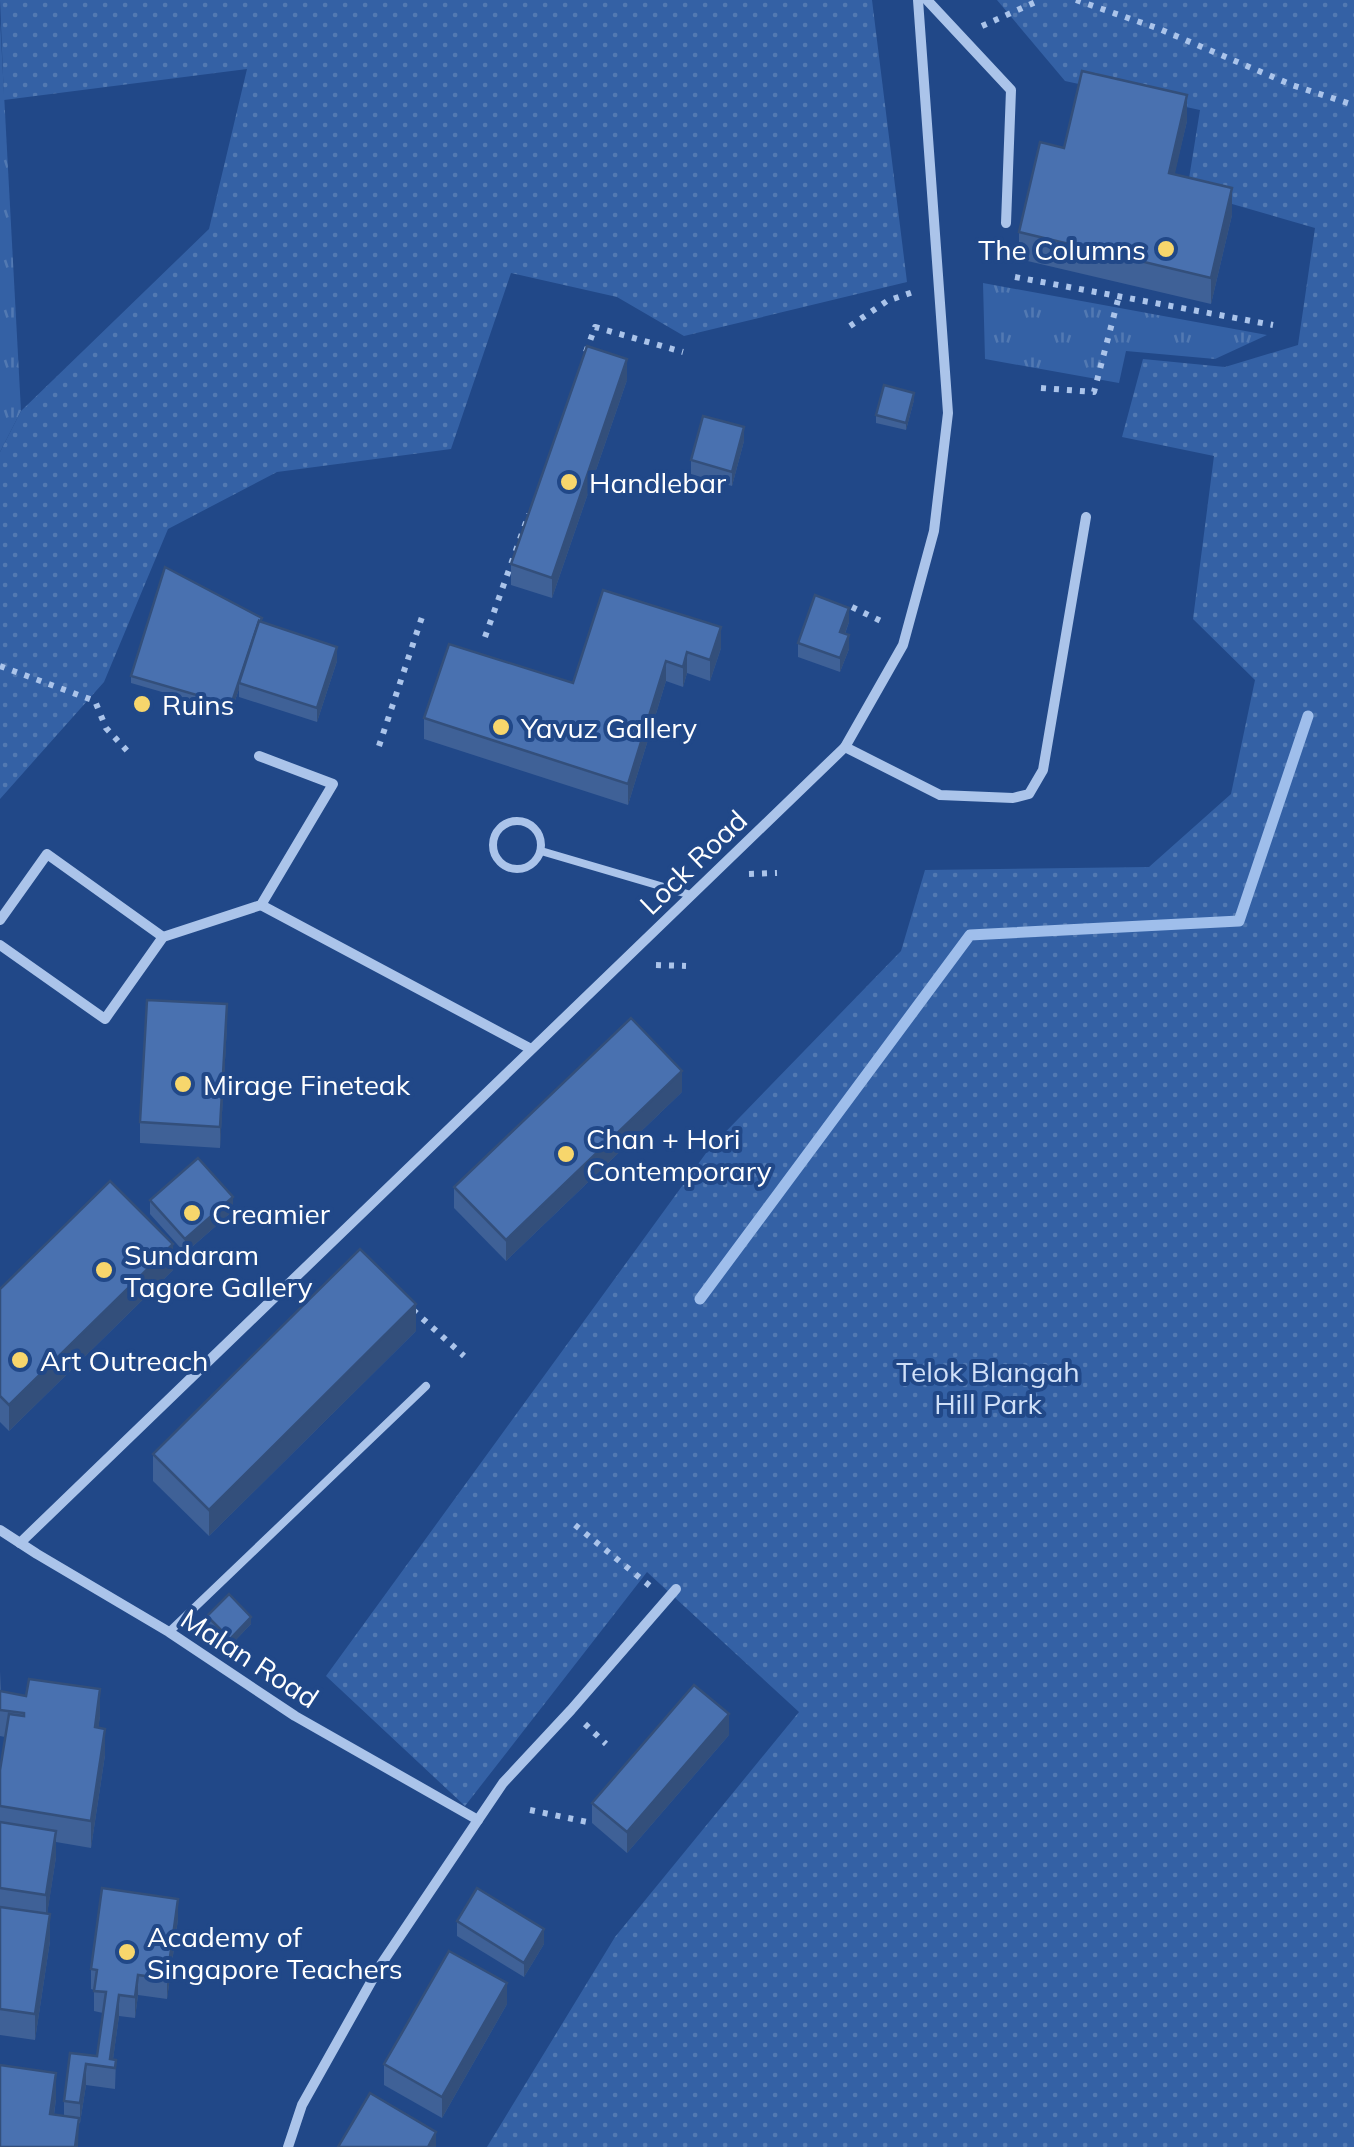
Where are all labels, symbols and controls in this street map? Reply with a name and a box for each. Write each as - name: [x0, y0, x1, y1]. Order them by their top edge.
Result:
- place label: The Columns: [978, 232, 1146, 267]
- marker: The Columns: [1155, 238, 1177, 260]
- place label: Handlebar: [589, 465, 727, 500]
- marker: Handlebar: [558, 471, 580, 493]
- place label: Ruins: [162, 687, 235, 722]
- marker: Ruins: [131, 693, 153, 715]
- place label: Yavuz Gallery: [520, 710, 697, 745]
- marker: Yavuz Gallery: [490, 716, 512, 738]
- street label: Lock Road: [632, 802, 754, 922]
- place label: Mirage Fineteak: [203, 1067, 411, 1102]
- marker: Mirage Fineteak: [172, 1073, 194, 1095]
- place label: Chan + Hori Contemporary: [586, 1121, 772, 1188]
- marker: Chan + Hori Contemporary: [555, 1143, 577, 1165]
- place label: Creamier: [212, 1196, 331, 1231]
- marker: Creamier: [181, 1202, 203, 1224]
- place label: Sundaram Tagore Gallery: [124, 1237, 313, 1304]
- marker: Sundaram Tagore Gallery: [93, 1259, 115, 1281]
- place label: Art Outreach: [40, 1343, 208, 1378]
- marker: Art Outreach: [9, 1349, 31, 1371]
- park label: Telok Blangah Hill Park: [896, 1354, 1080, 1421]
- street label: Malan Road: [175, 1601, 325, 1715]
- place label: Academy of Singapore Teachers: [147, 1919, 403, 1986]
- marker: Academy of Singapore Teachers: [116, 1941, 138, 1963]

